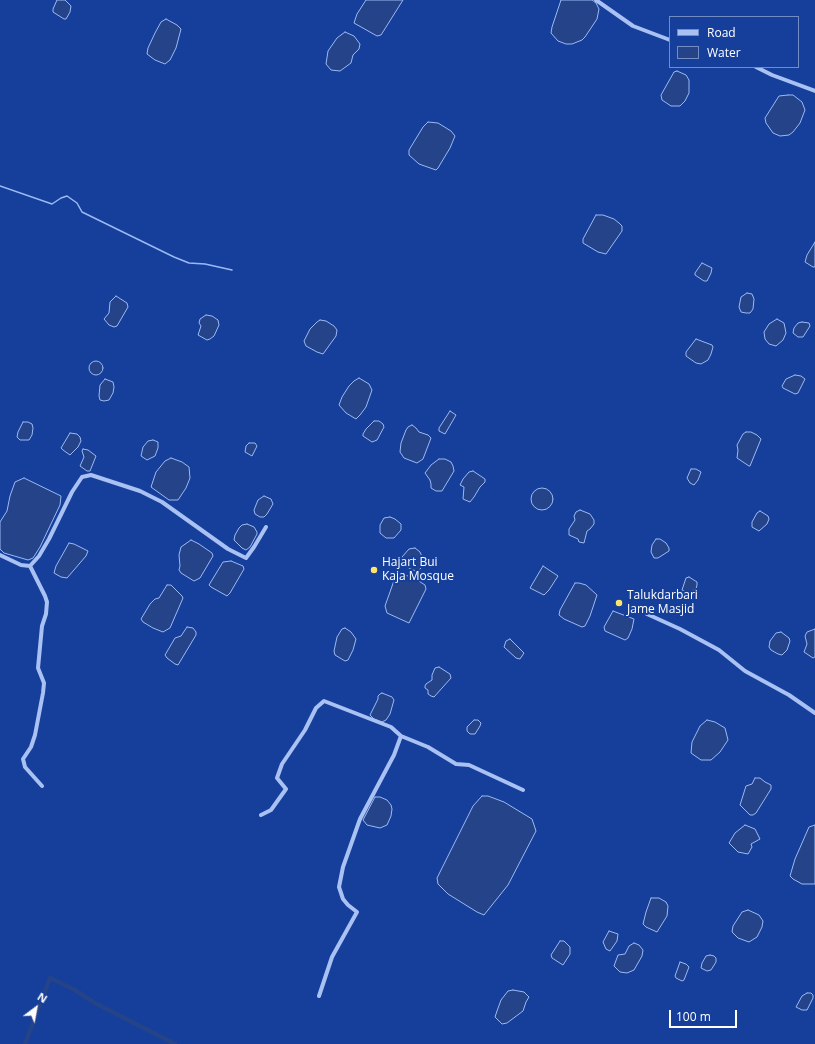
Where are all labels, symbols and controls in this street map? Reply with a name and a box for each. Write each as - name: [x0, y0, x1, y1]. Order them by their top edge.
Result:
- legend: [669, 16, 799, 68]
- text: Road: [707, 24, 736, 41]
- text: Water: [707, 44, 741, 61]
- place label: Hajart Bui Kaja Mosque: [382, 556, 454, 584]
- marker: Hajart Bui Kaja Mosque: [369, 565, 379, 575]
- place label: Talukdarbari Jame Masjid: [627, 589, 698, 617]
- marker: Talukdarbari Jame Masjid: [614, 598, 624, 608]
- north arrow: [16, 988, 56, 1028]
- text: N: [35, 989, 50, 1006]
- scale bar: [671, 1002, 739, 1028]
- text: 100 m: [676, 1008, 711, 1025]

